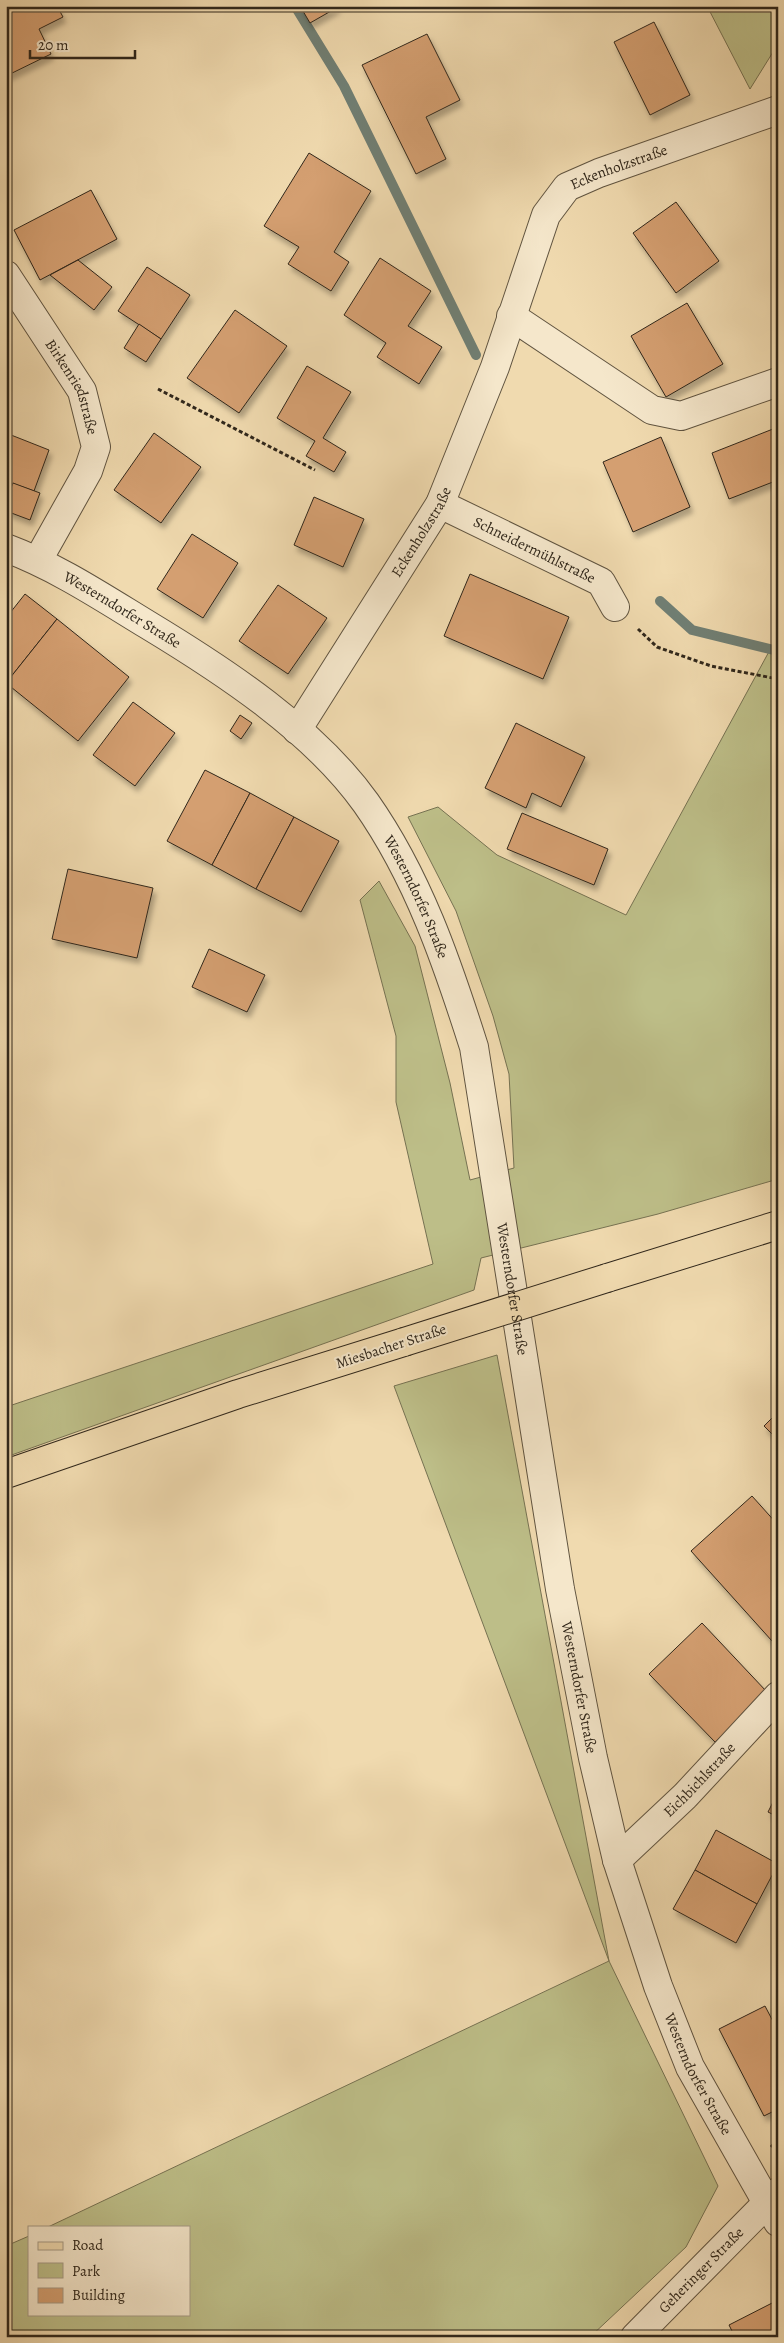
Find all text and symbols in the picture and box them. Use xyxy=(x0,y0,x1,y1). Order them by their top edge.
scale bar xyxy=(30,28,135,60)
text: 20 m xyxy=(38,35,69,55)
street label: Eckenholzstraße xyxy=(567,140,670,194)
street label: Birkenriedstraße xyxy=(41,335,103,437)
street label: Eckenholzstraße xyxy=(386,484,456,581)
street label: Schneidermühlstraße xyxy=(470,512,599,588)
street label: Westerndorfer Straße xyxy=(59,566,185,653)
street label: Westerndorfer Straße xyxy=(379,831,453,962)
street label: Westerndorfer Straße xyxy=(492,1220,533,1357)
street label: Miesbacher Straße xyxy=(333,1319,449,1373)
street label: Westerndorfer Straße xyxy=(556,1619,602,1755)
street label: Eichbichlstraße xyxy=(659,1738,740,1821)
street label: Westerndorfer Straße xyxy=(659,2009,737,2139)
street label: Geheringer Straße xyxy=(654,2222,748,2318)
legend xyxy=(28,2226,190,2316)
text: Road xyxy=(72,2235,104,2255)
text: Park xyxy=(72,2261,101,2281)
text: Building xyxy=(72,2285,125,2305)

